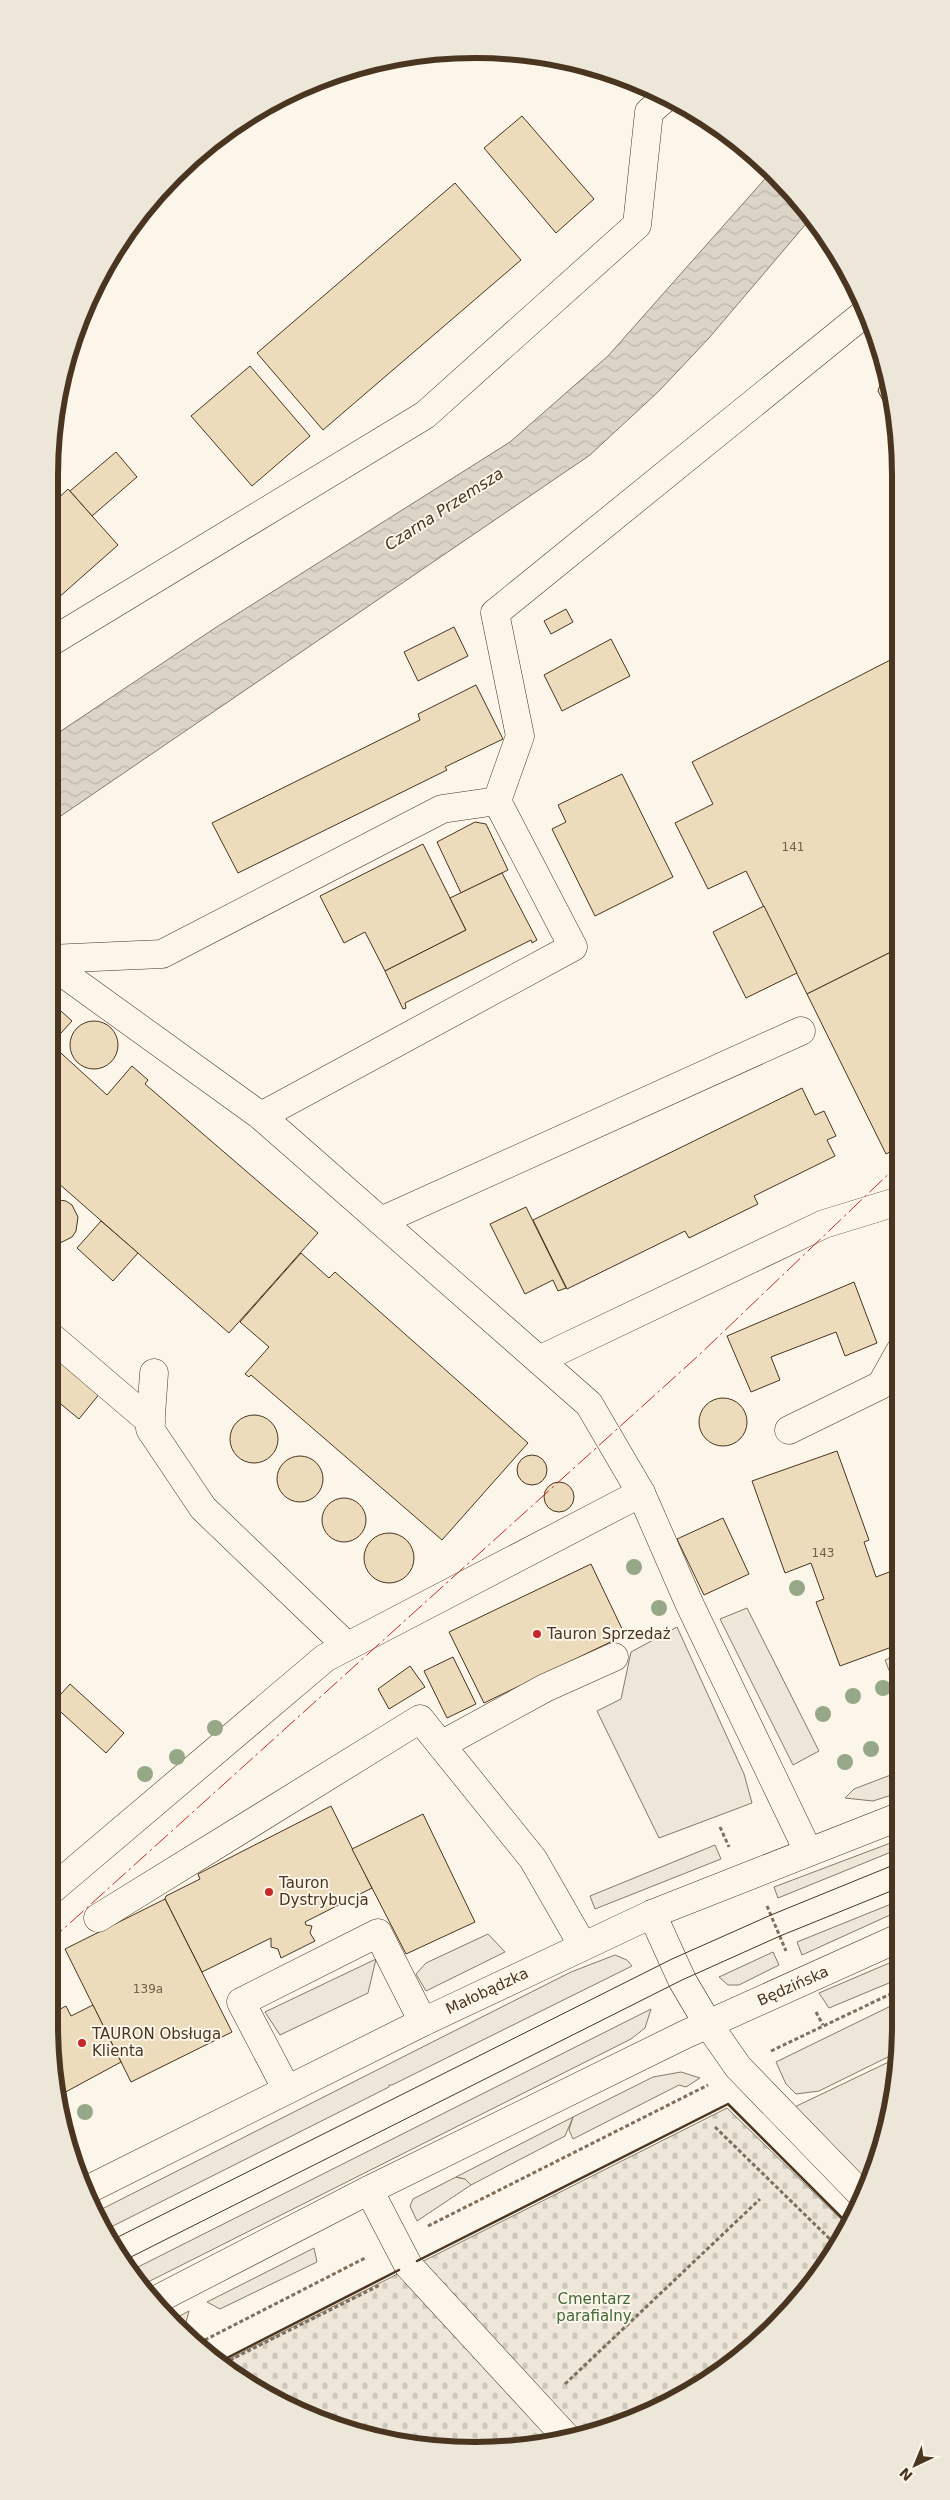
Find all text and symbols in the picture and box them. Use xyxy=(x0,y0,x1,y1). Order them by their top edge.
water label: Czarna Przemsza xyxy=(381,464,507,554)
house number: 141 xyxy=(782,840,804,854)
house number: 143 xyxy=(812,1546,834,1560)
place label: Tauron Sprzedaż xyxy=(546,1625,671,1643)
marker: Tauron Sprzedaż xyxy=(531,1628,543,1640)
place label: Tauron Dystrybucja xyxy=(278,1874,369,1909)
marker: Tauron Dystrybucja xyxy=(263,1886,275,1898)
street label: Będzińska xyxy=(755,1962,831,2010)
street label: Małobądzka xyxy=(443,1964,531,2018)
house number: 139a xyxy=(133,1982,163,1996)
place label: TAURON Obsługa Klienta xyxy=(91,2025,221,2060)
marker: TAURON Obsługa Klienta xyxy=(76,2037,88,2049)
park label: Cmentarz parafialny xyxy=(556,2290,632,2325)
north arrow xyxy=(890,2440,940,2490)
text: N xyxy=(896,2465,916,2484)

